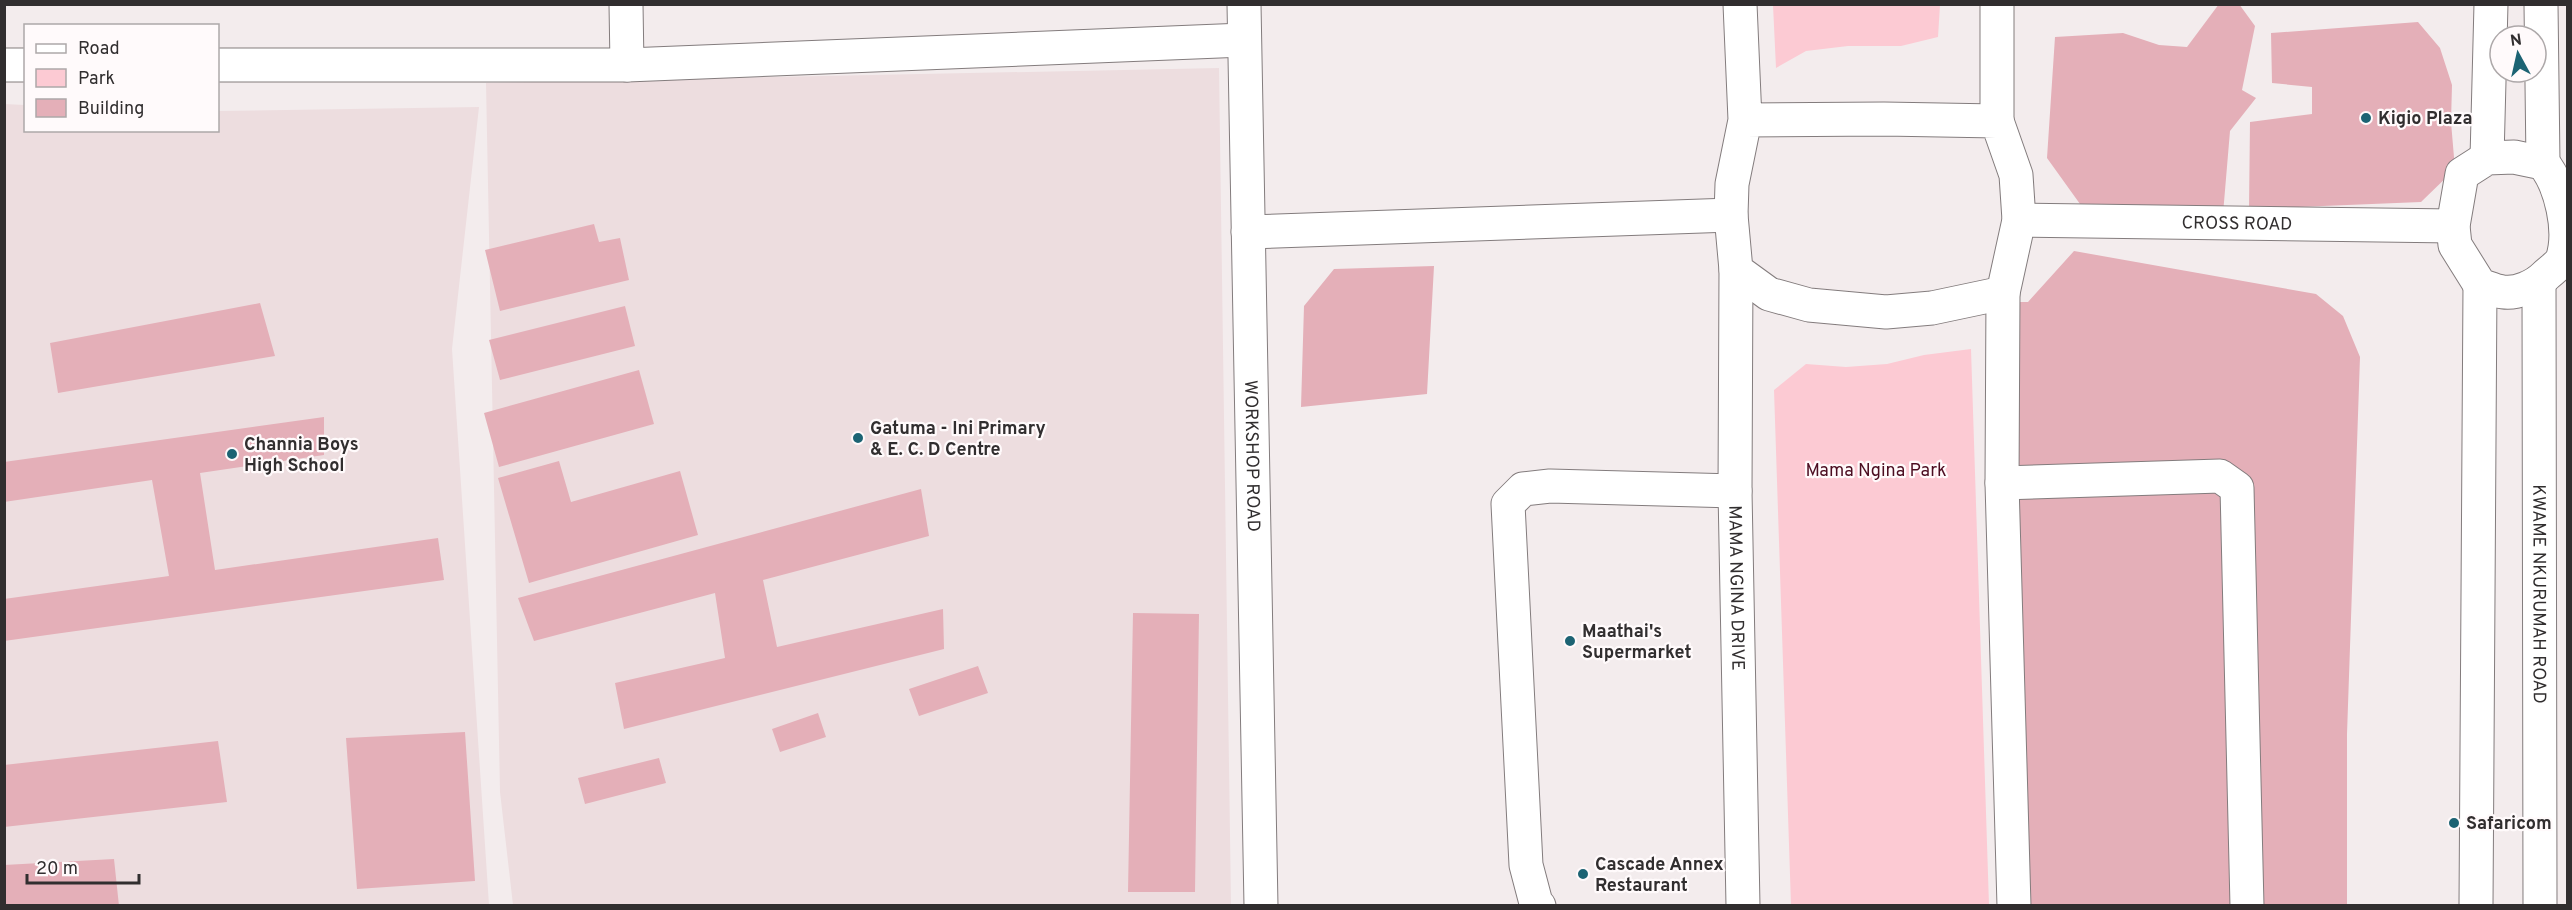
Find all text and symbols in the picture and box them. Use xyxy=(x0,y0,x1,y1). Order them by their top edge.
legend xyxy=(24,24,219,132)
north arrow xyxy=(2488,24,2548,84)
text: N xyxy=(2509,30,2523,52)
text: Road xyxy=(78,38,120,61)
text: Park xyxy=(78,68,115,91)
text: Building xyxy=(78,98,144,121)
place label: Kigio Plaza xyxy=(2378,108,2473,131)
marker: Kigio Plaza xyxy=(2359,111,2373,125)
street label: CROSS ROAD xyxy=(2181,212,2293,237)
street label: WORKSHOP ROAD xyxy=(1238,380,1264,532)
place label: Gatuma - Ini Primary & E. C. D Centre xyxy=(870,418,1046,462)
marker: Gatuma - Ini Primary & E. C. D Centre xyxy=(851,431,865,445)
place label: Channia Boys High School xyxy=(244,434,359,478)
marker: Channia Boys High School xyxy=(225,447,239,461)
park label: Mama Ngina Park xyxy=(1805,460,1947,483)
street label: KWAME NKURUMAH ROAD xyxy=(2526,484,2550,704)
street label: MAMA NGINA DRIVE xyxy=(1722,505,1748,671)
place label: Maathai's Supermarket xyxy=(1582,621,1692,665)
marker: Maathai's Supermarket xyxy=(1563,634,1577,648)
place label: Safaricom xyxy=(2466,813,2552,836)
marker: Safaricom xyxy=(2447,816,2461,830)
scale bar xyxy=(27,847,140,885)
place label: Cascade Annex Restaurant xyxy=(1595,854,1724,898)
text: 20 m xyxy=(36,858,78,881)
marker: Cascade Annex Restaurant xyxy=(1576,867,1590,881)

